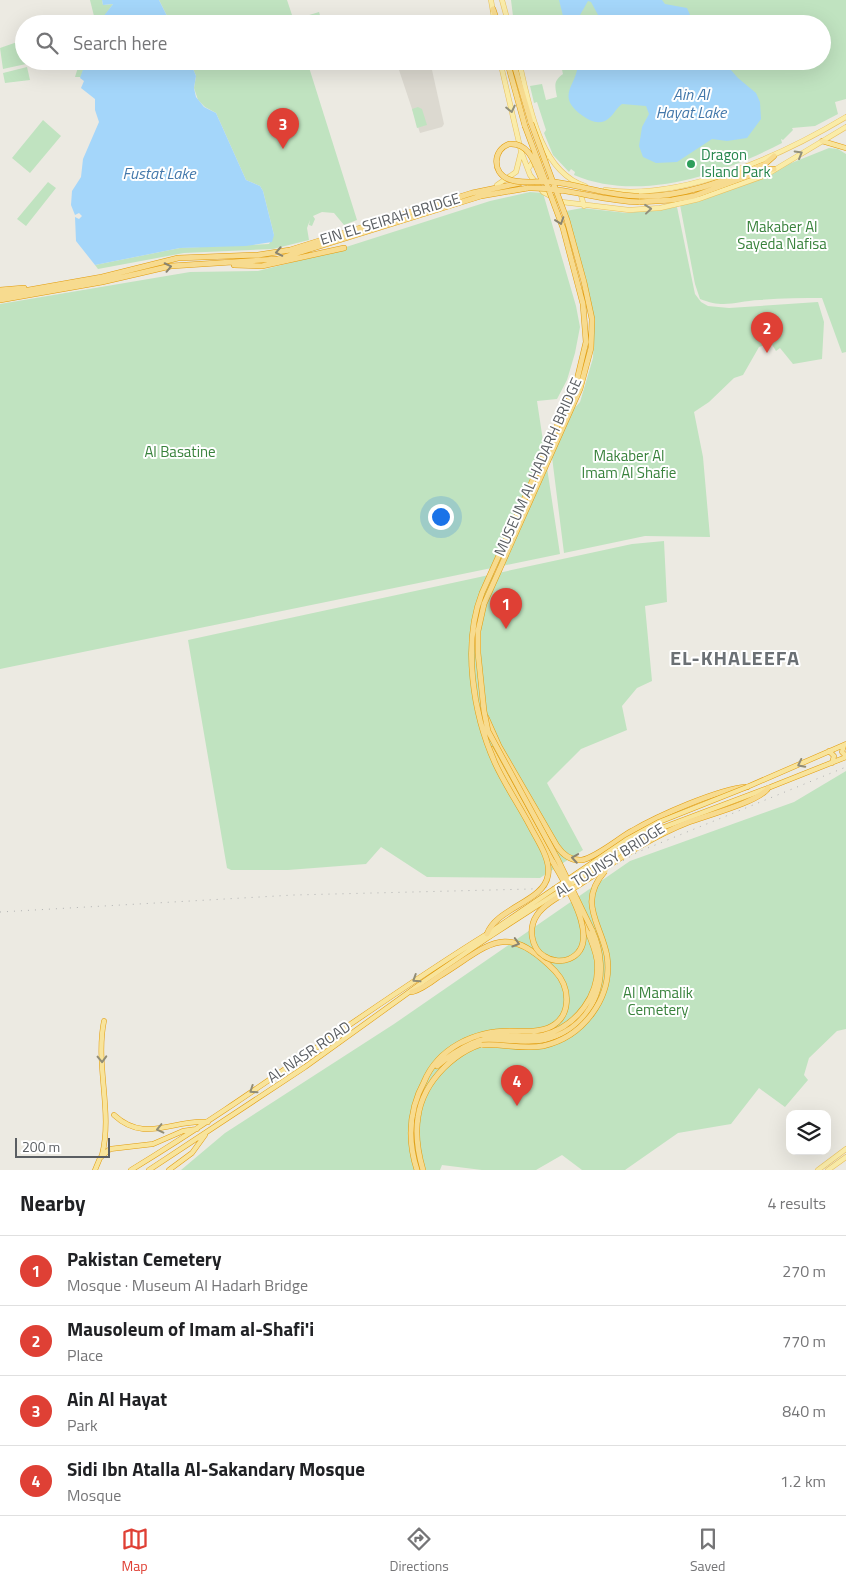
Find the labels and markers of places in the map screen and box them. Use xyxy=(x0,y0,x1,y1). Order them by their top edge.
pin: 3 xyxy=(267,108,299,149)
place label: Dragon Island Park xyxy=(701,143,771,183)
marker: Dragon Island Park xyxy=(685,158,697,170)
pin: 2 xyxy=(751,312,783,353)
pin: 1 xyxy=(490,588,522,629)
pin: 4 xyxy=(501,1065,533,1106)

